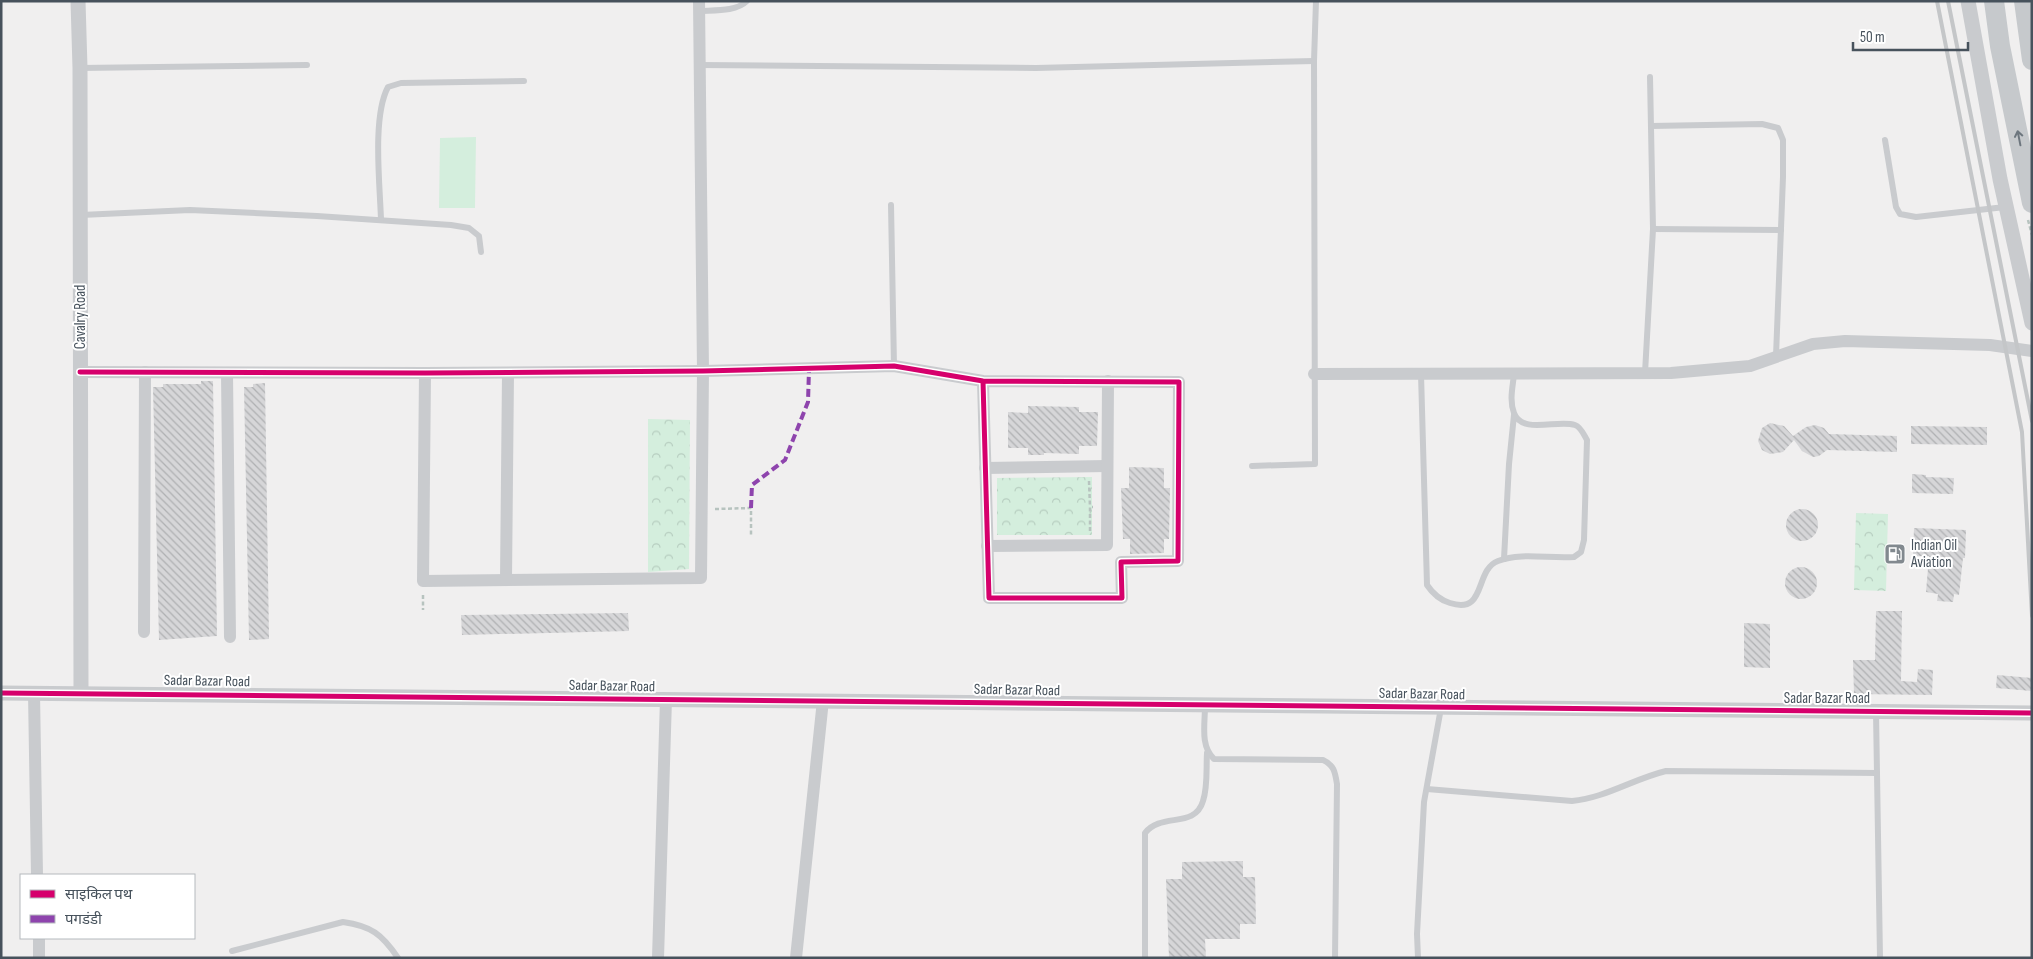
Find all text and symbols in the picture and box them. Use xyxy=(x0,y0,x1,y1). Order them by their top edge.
scale bar xyxy=(1853,20,1968,52)
text: 50 m xyxy=(1860,28,1885,47)
one-way arrow xyxy=(2013,131,2023,147)
street label: Cavalry Road xyxy=(71,285,90,349)
place label: Indian Oil Aviation xyxy=(1910,536,1957,572)
fuel station icon: Indian Oil Aviation xyxy=(1883,542,1907,566)
street label: Sadar Bazar Road xyxy=(164,671,250,691)
street label: Sadar Bazar Road xyxy=(569,676,655,696)
street label: Sadar Bazar Road xyxy=(974,680,1060,700)
street label: Sadar Bazar Road xyxy=(1379,684,1465,704)
street label: Sadar Bazar Road xyxy=(1784,689,1870,708)
legend xyxy=(20,874,195,939)
text: साइकिल पथ xyxy=(65,885,133,904)
text: पगडंडी xyxy=(65,910,103,929)

